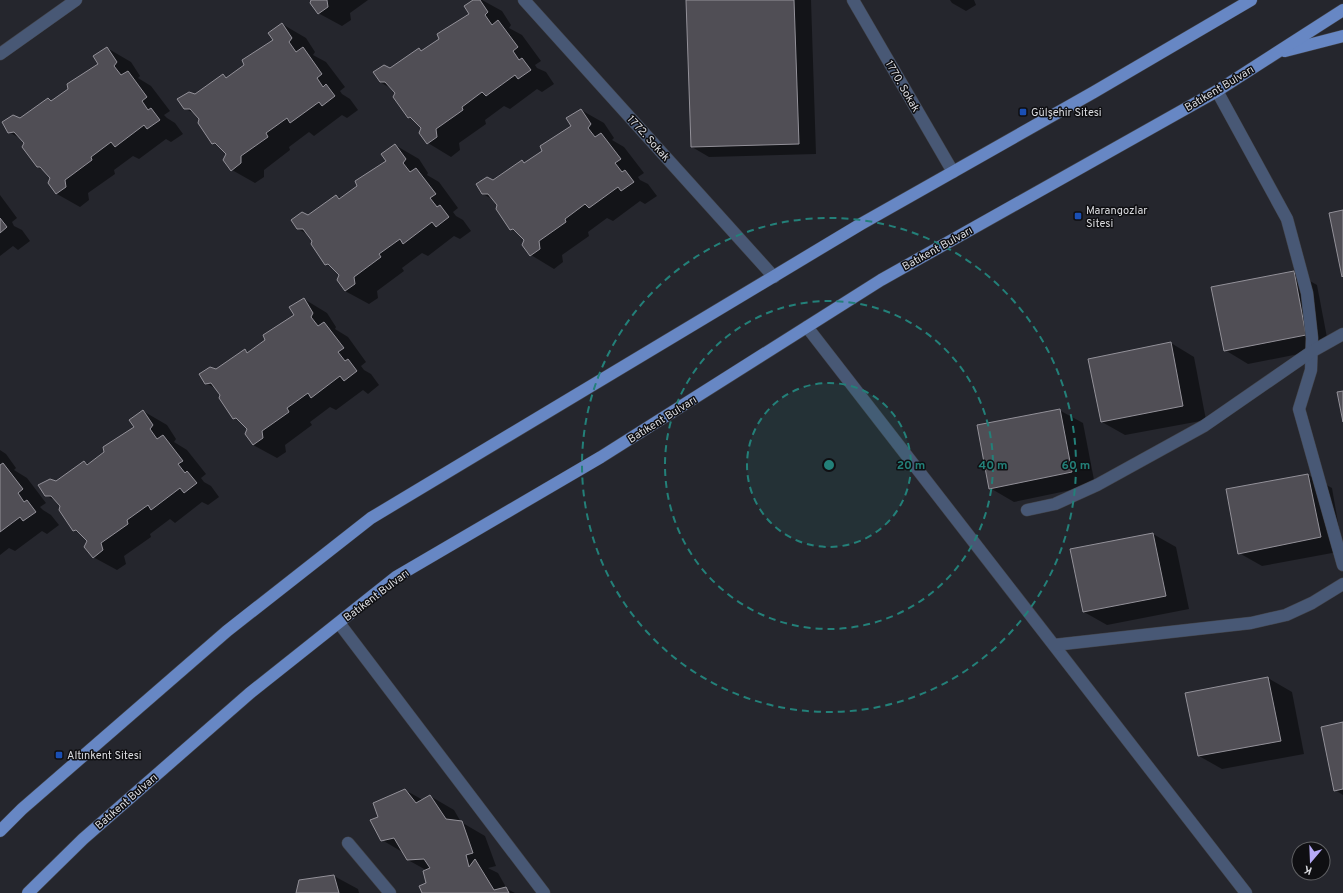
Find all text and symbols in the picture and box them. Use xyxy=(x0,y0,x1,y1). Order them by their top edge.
street label: 1770. Sokak xyxy=(882,58,923,115)
street label: Batıkent Bulvarı xyxy=(1182,63,1257,115)
place label: Gülşehir Sitesi xyxy=(1031,106,1102,120)
marker: Gülşehir Sitesi xyxy=(1018,107,1028,117)
street label: 1772. Sokak xyxy=(624,113,673,165)
place label: Marangozlar Sitesi xyxy=(1086,204,1148,231)
marker: Marangozlar Sitesi xyxy=(1073,211,1083,221)
street label: Batıkent Bulvarı xyxy=(900,224,975,274)
street label: Batıkent Bulvarı xyxy=(626,393,699,447)
centre of rings xyxy=(822,458,836,472)
text: 20 m xyxy=(897,458,925,474)
text: 40 m xyxy=(978,458,1008,474)
text: 60 m xyxy=(1062,458,1090,474)
street label: Batıkent Bulvarı xyxy=(341,567,412,625)
place label: Altınkent Sitesi xyxy=(67,749,142,763)
marker: Altınkent Sitesi xyxy=(54,750,64,760)
street label: Batıkent Bulvarı xyxy=(92,771,161,833)
north arrow xyxy=(1291,841,1331,881)
text: K xyxy=(1302,862,1314,877)

